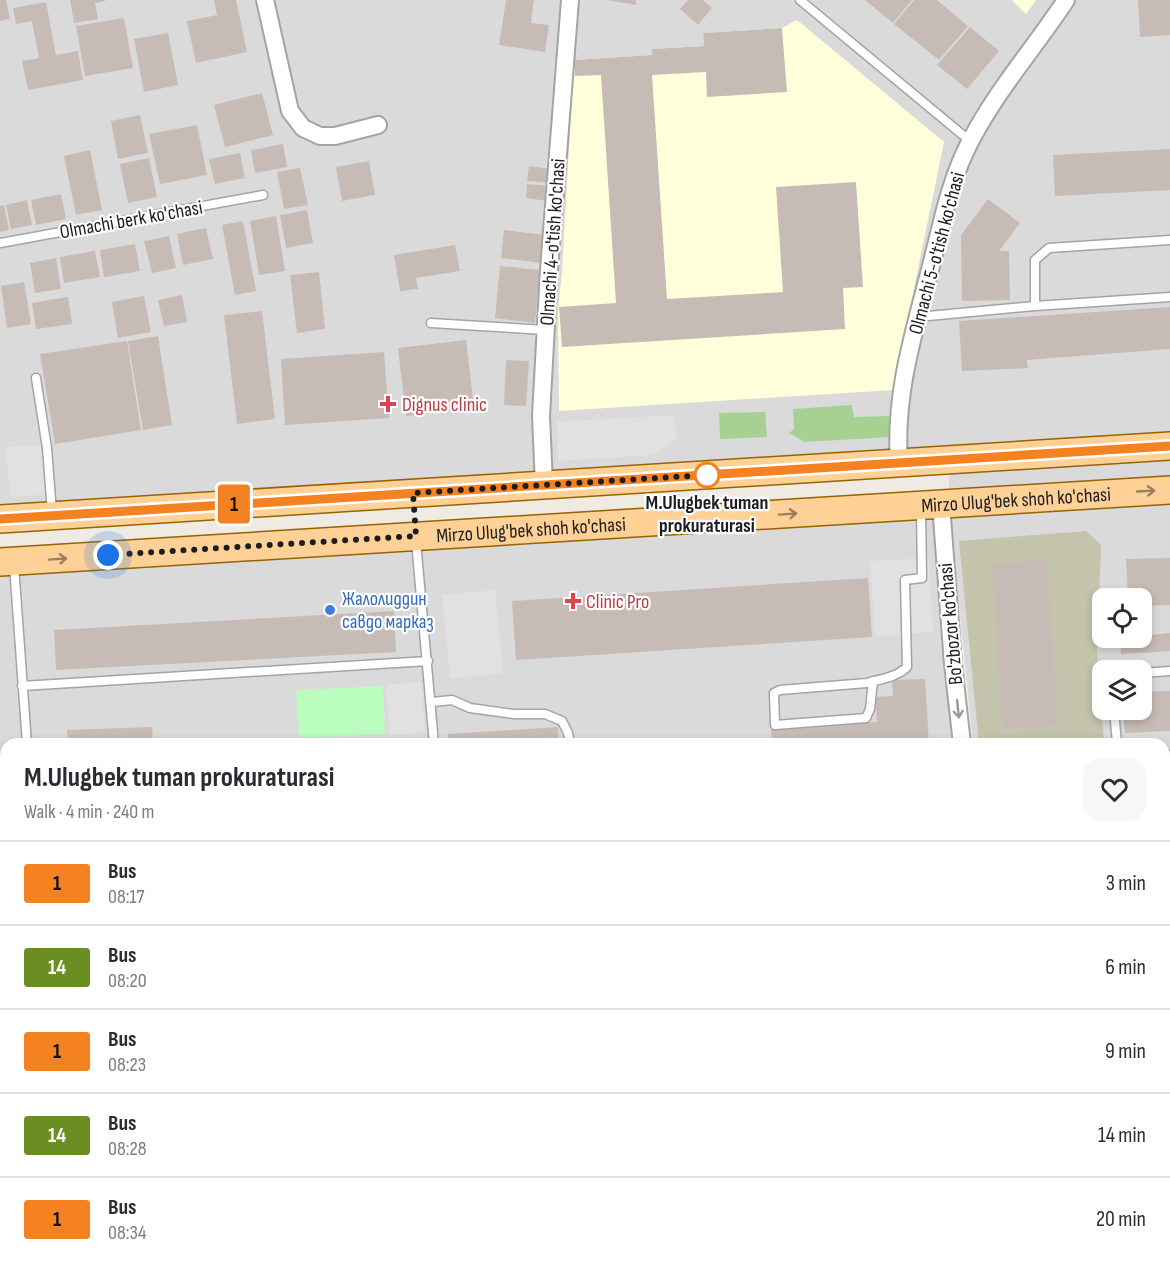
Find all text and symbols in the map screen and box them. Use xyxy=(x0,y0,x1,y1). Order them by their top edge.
street label: Olmachi 4-o'tish ko'chasi xyxy=(535,158,571,326)
street label: Olmachi 5-o'tish ko'chasi xyxy=(904,169,970,337)
street label: Olmachi berk ko'chasi xyxy=(58,196,204,244)
place label: Dignus clinic xyxy=(402,393,487,417)
marker: Dignus clinic xyxy=(379,395,397,413)
marker: M.Ulugbek tuman prokuraturasi xyxy=(694,462,720,488)
street label: Mirzo Ulug'bek shoh ko'chasi xyxy=(921,483,1112,518)
line badge: 1 xyxy=(214,484,254,524)
one-way arrow xyxy=(1136,486,1156,497)
place label: M.Ulugbek tuman prokuraturasi xyxy=(646,491,768,538)
text: 1 xyxy=(230,492,238,517)
one-way arrow xyxy=(778,508,798,519)
street label: Mirzo Ulug'bek shoh ko'chasi xyxy=(436,513,627,548)
your location xyxy=(93,540,123,570)
one-way arrow xyxy=(48,553,68,564)
street label: Bo'zbozor ko'chasi xyxy=(934,562,968,686)
place label: Жалолиддин савдо марказ xyxy=(342,587,434,634)
map controls xyxy=(1092,588,1152,720)
button: locate xyxy=(1092,588,1152,648)
place label: Clinic Pro xyxy=(586,590,649,614)
marker: Clinic Pro xyxy=(564,592,582,610)
marker: Жалолиддин савдо марказ xyxy=(323,603,337,617)
button: layers xyxy=(1092,660,1152,720)
one-way arrow xyxy=(952,698,963,718)
button: heart xyxy=(1083,758,1146,821)
text: M.Ulugbek tuman prokuraturasi xyxy=(24,761,334,794)
text: Walk · 4 min · 240 m xyxy=(24,800,154,824)
text: Bus xyxy=(108,858,137,885)
text: 3 min xyxy=(1106,870,1146,897)
text: 1 xyxy=(53,871,61,896)
text: 08:17 xyxy=(108,885,144,909)
text: Bus xyxy=(108,942,137,969)
text: 6 min xyxy=(1105,954,1146,981)
text: 14 xyxy=(48,955,66,980)
text: 08:20 xyxy=(108,969,147,993)
text: Bus xyxy=(108,1026,137,1053)
text: 9 min xyxy=(1105,1038,1146,1065)
text: 1 xyxy=(53,1039,61,1064)
text: 08:23 xyxy=(108,1053,146,1077)
text: Bus xyxy=(108,1110,137,1137)
text: 14 min xyxy=(1098,1122,1146,1149)
text: 14 xyxy=(48,1123,66,1148)
text: 08:28 xyxy=(108,1137,146,1161)
text: Bus xyxy=(108,1194,137,1221)
text: 20 min xyxy=(1096,1206,1146,1233)
text: 1 xyxy=(53,1207,61,1232)
text: 08:34 xyxy=(108,1221,146,1245)

